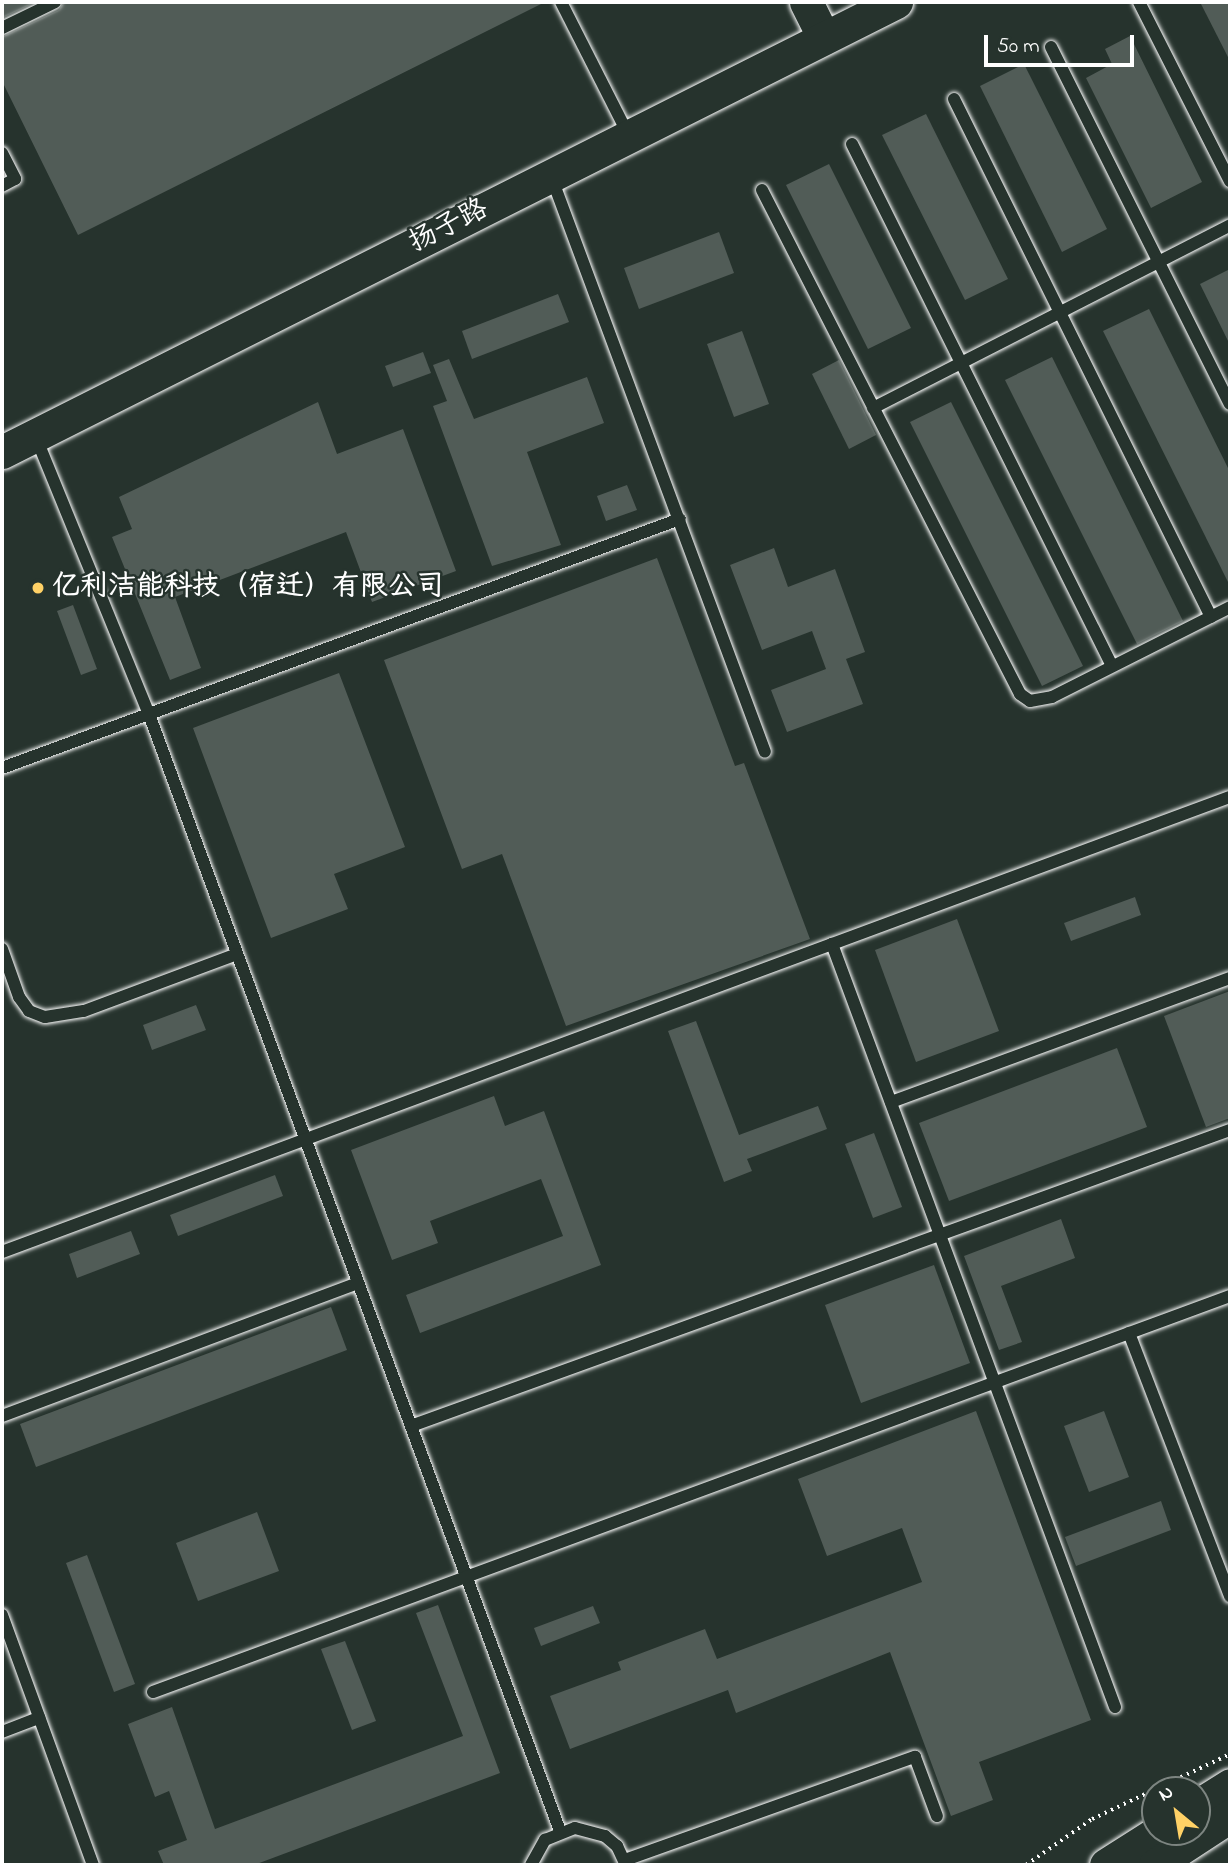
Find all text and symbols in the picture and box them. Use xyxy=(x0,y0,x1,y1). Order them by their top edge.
scale bar xyxy=(987,21,1138,65)
text: 50 m xyxy=(997,32,1040,62)
street label: 扬子路 xyxy=(404,193,494,261)
place label: 亿利洁能科技（宿迁）有限公司 xyxy=(52,571,444,605)
marker: 亿利洁能科技（宿迁）有限公司 xyxy=(30,580,46,596)
north arrow xyxy=(1141,1776,1211,1846)
text: N xyxy=(1154,1779,1179,1809)

